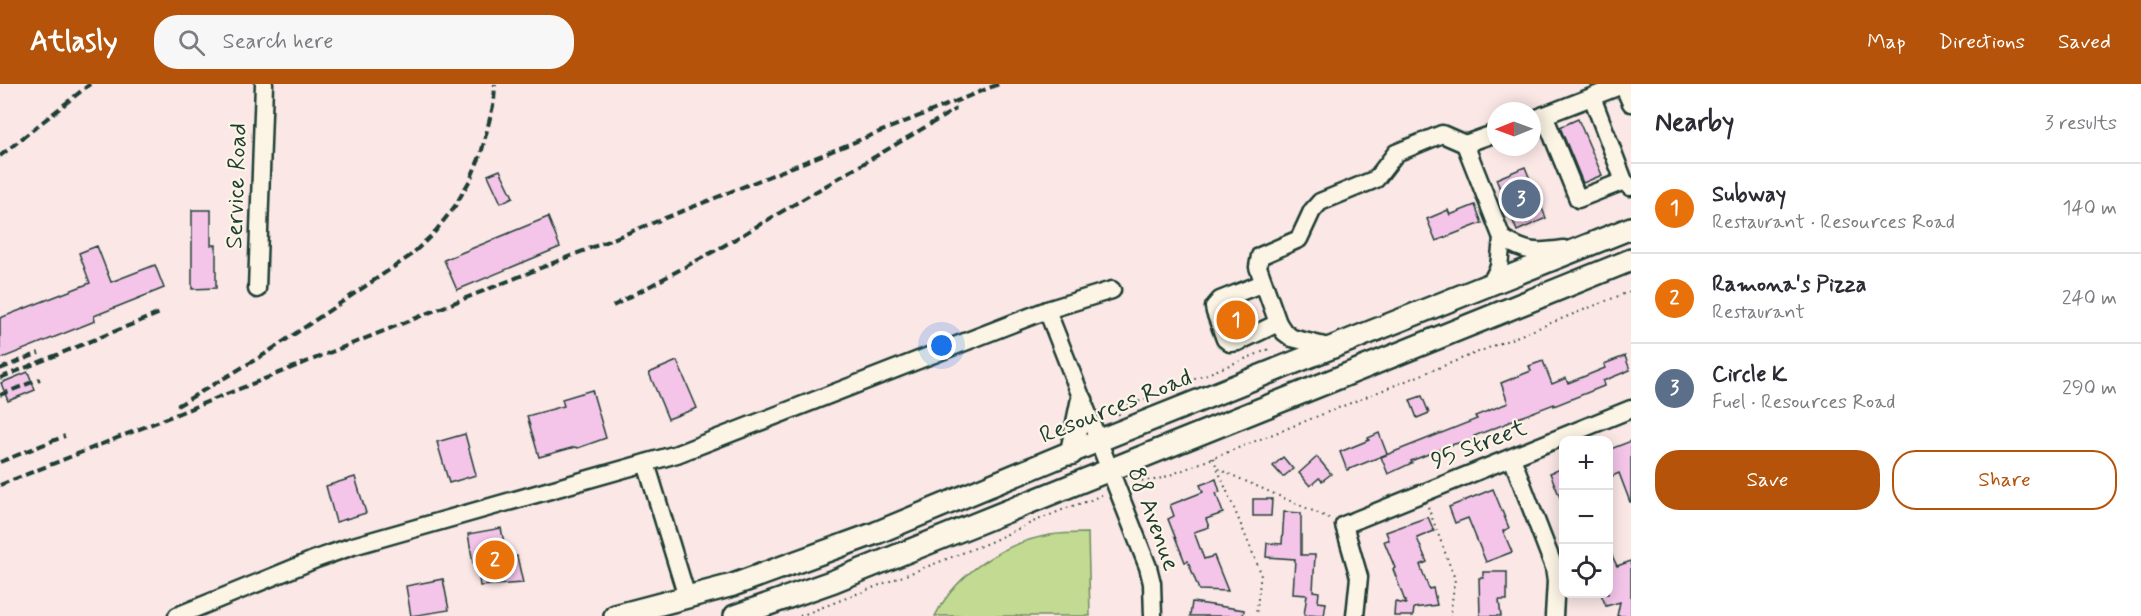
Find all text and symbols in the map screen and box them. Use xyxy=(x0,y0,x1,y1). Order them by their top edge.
search box xyxy=(154,15,574,69)
text: Atlasly xyxy=(30,24,118,61)
icon: search xyxy=(175,26,208,59)
text: Search here xyxy=(223,28,333,56)
text: Map xyxy=(1867,28,1906,56)
text: Directions xyxy=(1939,28,2025,56)
text: Saved xyxy=(2058,28,2111,56)
north arrow xyxy=(1487,102,1541,156)
text: Nearby xyxy=(1655,106,1734,140)
text: 3 results xyxy=(2045,110,2117,137)
street label: Service Road xyxy=(219,122,255,250)
pin: 3 xyxy=(1502,176,1540,222)
text: Subway xyxy=(1712,181,1786,209)
text: 1 xyxy=(1670,195,1679,222)
text: 140 m xyxy=(2063,195,2117,222)
text: Restaurant · Resources Road xyxy=(1712,209,1955,236)
text: Ramona's Pizza xyxy=(1712,271,1866,299)
text: 2 xyxy=(1670,285,1679,312)
text: 240 m xyxy=(2062,285,2117,312)
pin: 1 xyxy=(1216,298,1256,342)
text: Restaurant xyxy=(1712,299,1805,326)
your location xyxy=(927,331,956,360)
text: Circle K xyxy=(1712,361,1787,389)
street label: Resources Road xyxy=(1035,362,1197,452)
text: 3 xyxy=(1670,375,1679,402)
text: 290 m xyxy=(2062,375,2117,402)
text: Fuel · Resources Road xyxy=(1712,389,1895,416)
street label: 95 Street xyxy=(1427,413,1531,477)
map controls xyxy=(1559,436,1613,598)
button: + xyxy=(1559,436,1613,490)
button: Save xyxy=(1655,450,1880,510)
button: Share xyxy=(1892,450,2117,510)
street label: 88 Avenue xyxy=(1120,463,1186,575)
button: − xyxy=(1559,490,1613,544)
pin: 2 xyxy=(476,538,514,582)
button: locate xyxy=(1559,544,1613,598)

